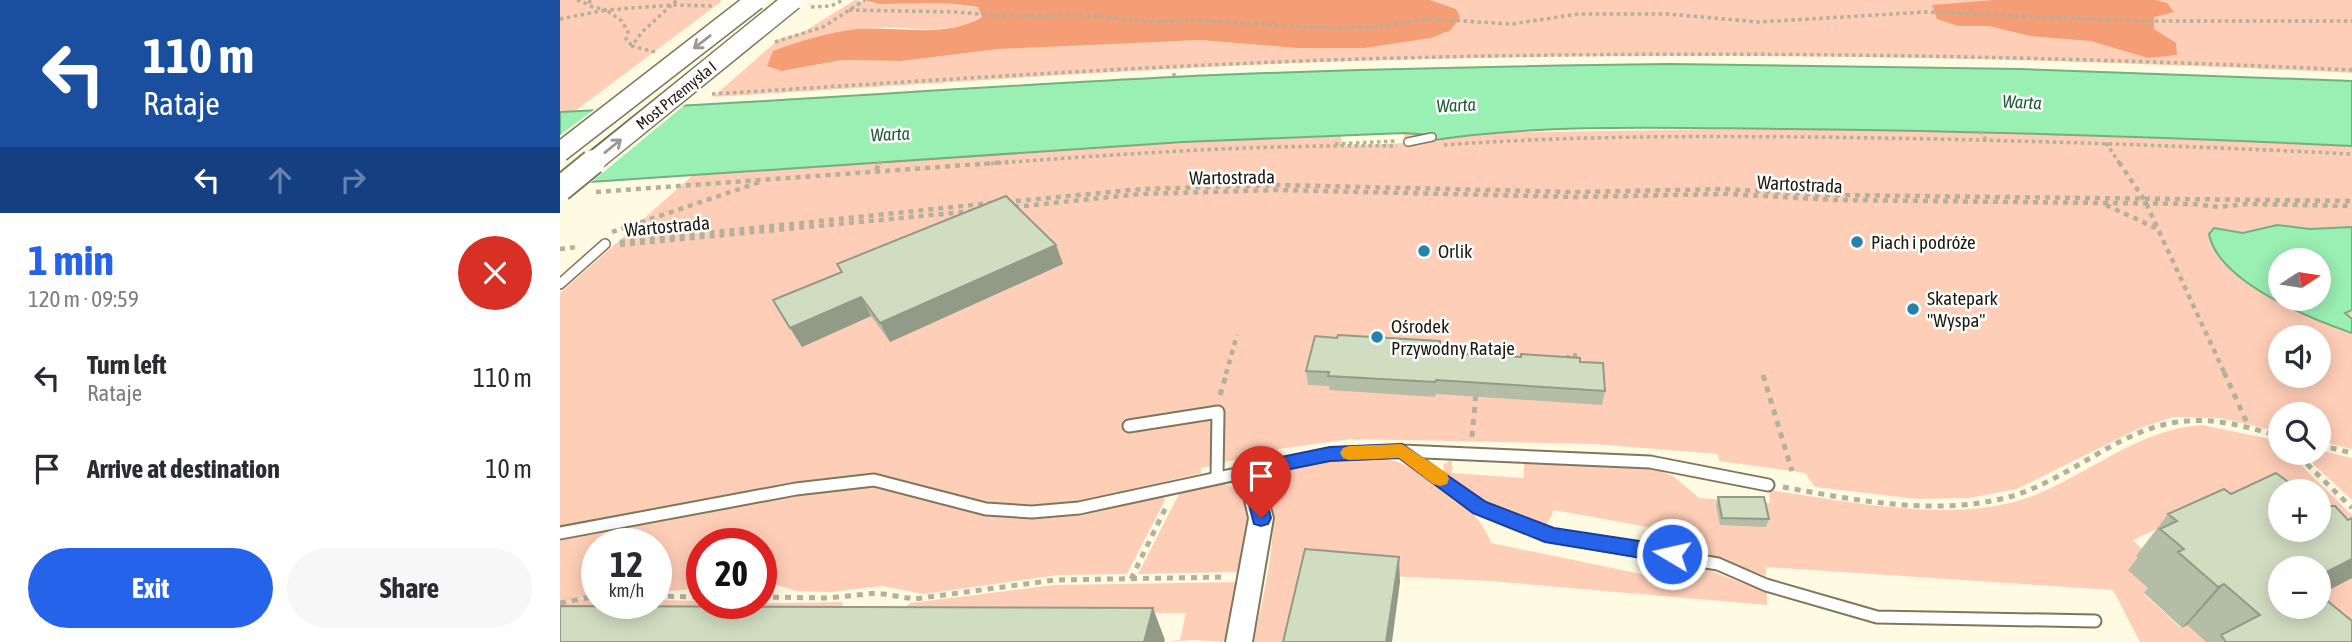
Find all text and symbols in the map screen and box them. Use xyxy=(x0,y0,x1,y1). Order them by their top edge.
text: 110 m xyxy=(143,27,254,83)
icon: left xyxy=(28,28,119,119)
one-way arrow xyxy=(693,34,712,49)
street label: Most Przemysła I xyxy=(632,57,720,134)
text: Rataje xyxy=(143,85,220,122)
water label: Warta xyxy=(2002,90,2043,114)
water label: Warta xyxy=(1436,93,1477,117)
water label: Warta xyxy=(870,122,911,146)
one-way arrow xyxy=(603,139,621,154)
icon: left xyxy=(188,161,226,199)
icon: ahead xyxy=(261,161,299,199)
icon: right xyxy=(334,161,372,199)
street label: Wartostrada xyxy=(1189,165,1275,189)
street label: Wartostrada xyxy=(1757,171,1843,197)
street label: Wartostrada xyxy=(623,211,711,241)
place label: Piach i podróże xyxy=(1871,231,1976,253)
marker: Piach i podróże xyxy=(1849,234,1865,250)
text: 1 min xyxy=(28,236,114,284)
button: close xyxy=(458,236,532,310)
place label: Orlik xyxy=(1438,240,1473,262)
marker: Orlik xyxy=(1416,243,1432,259)
north arrow xyxy=(2268,248,2331,312)
map controls xyxy=(2268,248,2331,619)
text: 120 m · 09:59 xyxy=(28,286,139,312)
place label: Skatepark "Wyspa" xyxy=(1927,287,1999,331)
marker: Skatepark "Wyspa" xyxy=(1905,301,1921,317)
place label: Ośrodek Przywodny Rataje xyxy=(1391,315,1515,359)
button: sound xyxy=(2268,325,2331,388)
marker: Ośrodek Przywodny Rataje xyxy=(1369,329,1385,345)
text: Turn left xyxy=(87,350,167,380)
icon: left xyxy=(28,359,66,397)
text: 110 m xyxy=(473,363,532,393)
text: Rataje xyxy=(87,380,142,406)
button: search xyxy=(2268,402,2331,465)
pin xyxy=(1231,446,1291,518)
icon: arrive xyxy=(28,450,66,488)
text: Arrive at destination xyxy=(87,454,280,484)
text: 10 m xyxy=(485,454,532,484)
icon: arrive xyxy=(1242,457,1280,495)
button: + xyxy=(2268,479,2331,542)
position arrow xyxy=(1635,517,1709,591)
speed limit sign: 20 xyxy=(686,528,777,619)
text: 12 xyxy=(610,544,643,584)
button: Exit xyxy=(28,548,273,628)
button: Share xyxy=(287,548,532,628)
button: − xyxy=(2268,556,2331,619)
text: km/h xyxy=(609,580,644,601)

